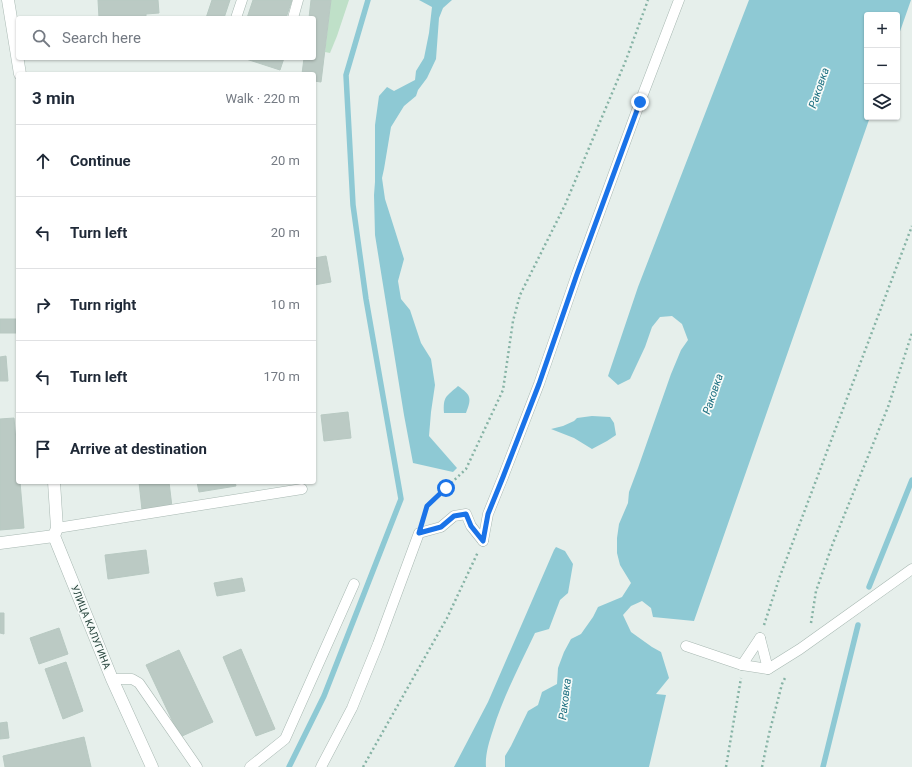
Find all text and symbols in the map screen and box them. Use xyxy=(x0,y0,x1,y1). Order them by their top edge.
map controls xyxy=(864,12,900,120)
button: + xyxy=(864,12,900,48)
search box xyxy=(16,16,316,60)
icon: search xyxy=(30,27,52,49)
text: Search here xyxy=(62,29,141,47)
button: − xyxy=(864,48,900,84)
water label: Раковка xyxy=(806,66,832,110)
button: layers xyxy=(864,84,900,120)
text: 3 min xyxy=(32,88,75,108)
text: Walk · 220 m xyxy=(225,91,300,106)
route end xyxy=(631,93,649,111)
icon: ahead xyxy=(32,150,54,172)
text: Continue xyxy=(70,152,131,170)
text: 20 m xyxy=(271,153,300,168)
icon: left xyxy=(32,222,54,244)
text: Turn left xyxy=(70,224,127,242)
text: 20 m xyxy=(271,225,300,240)
icon: right xyxy=(32,294,54,316)
text: Turn right xyxy=(70,296,136,314)
text: 10 m xyxy=(271,297,300,312)
icon: left xyxy=(32,366,54,388)
text: Turn left xyxy=(70,368,127,386)
text: 170 m xyxy=(263,369,300,384)
water label: Раковка xyxy=(700,372,726,416)
icon: arrive xyxy=(32,438,54,460)
text: Arrive at destination xyxy=(70,440,207,458)
route start xyxy=(437,479,455,497)
street label: УЛИЦА КАЛУГИНА xyxy=(69,583,113,671)
water label: Раковка xyxy=(556,677,574,721)

